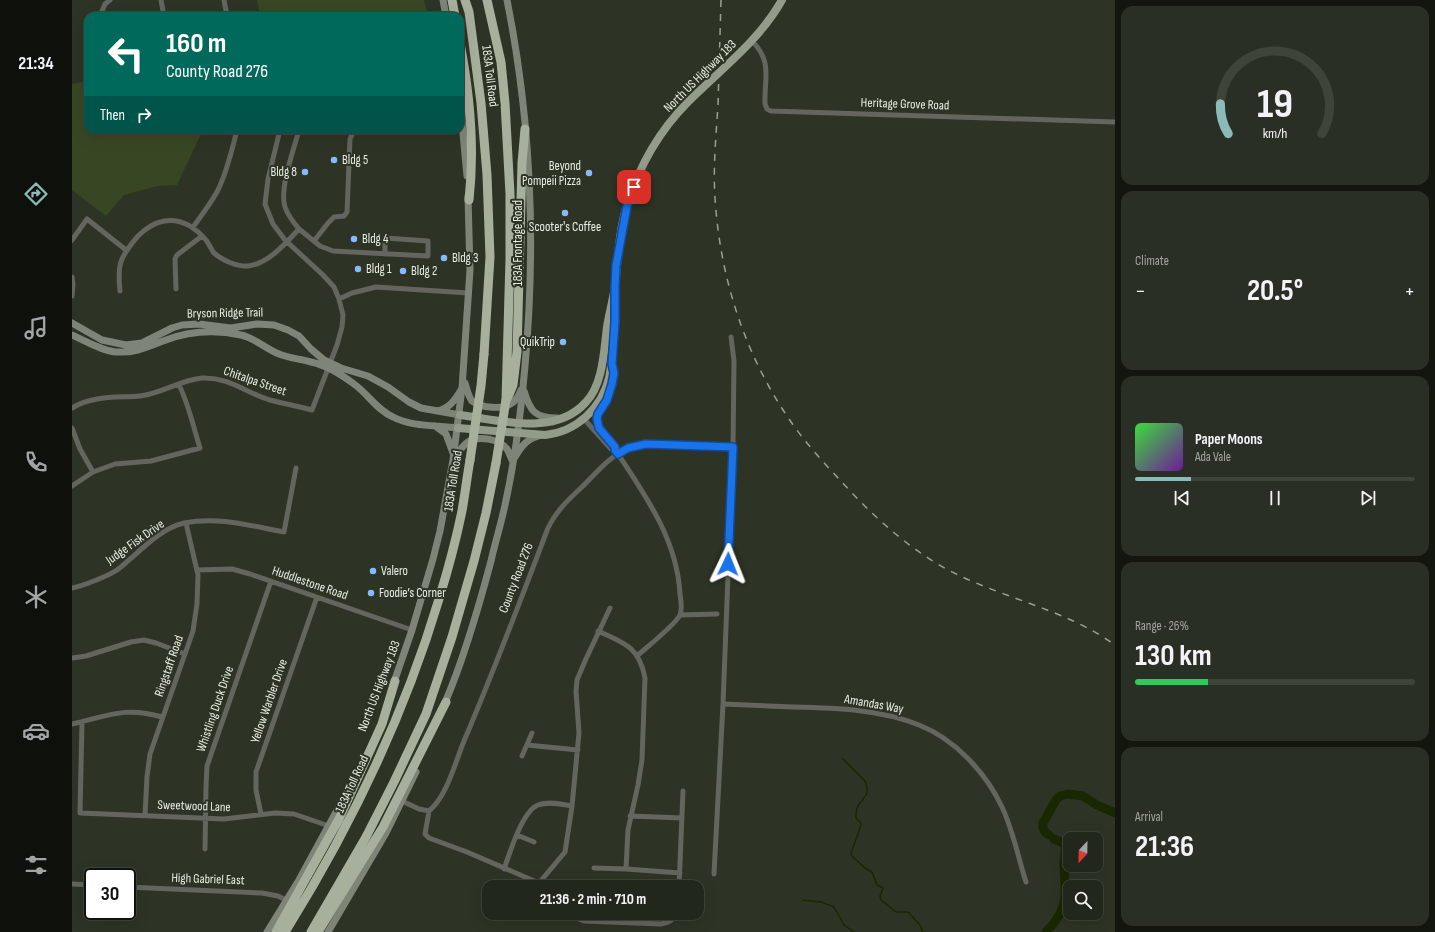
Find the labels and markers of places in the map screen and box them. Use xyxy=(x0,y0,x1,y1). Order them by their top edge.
place label: Bldg 5 xyxy=(342,152,368,168)
marker: Bldg 5 xyxy=(329,155,339,165)
place label: Beyond Pompeii Pizza xyxy=(522,158,581,189)
place label: Bldg 8 xyxy=(270,164,297,180)
marker: Bldg 8 xyxy=(300,167,310,177)
marker: Beyond Pompeii Pizza xyxy=(584,168,594,178)
pin xyxy=(617,170,651,204)
marker: Scooter's Coffee xyxy=(560,208,570,218)
place label: Scooter's Coffee xyxy=(529,219,601,235)
place label: Bldg 4 xyxy=(362,231,389,247)
marker: Bldg 4 xyxy=(349,234,359,244)
place label: Bldg 3 xyxy=(452,250,478,266)
marker: Bldg 3 xyxy=(439,253,449,263)
place label: Bldg 1 xyxy=(366,261,392,277)
place label: Bldg 2 xyxy=(411,263,437,279)
marker: Bldg 1 xyxy=(353,264,363,274)
marker: Bldg 2 xyxy=(398,266,408,276)
place label: QuikTrip xyxy=(520,334,555,350)
marker: QuikTrip xyxy=(558,337,568,347)
place label: Valero xyxy=(381,563,408,579)
marker: Valero xyxy=(368,566,378,576)
place label: Foodie’s Corner xyxy=(379,585,446,601)
marker: Foodie’s Corner xyxy=(366,588,376,598)

